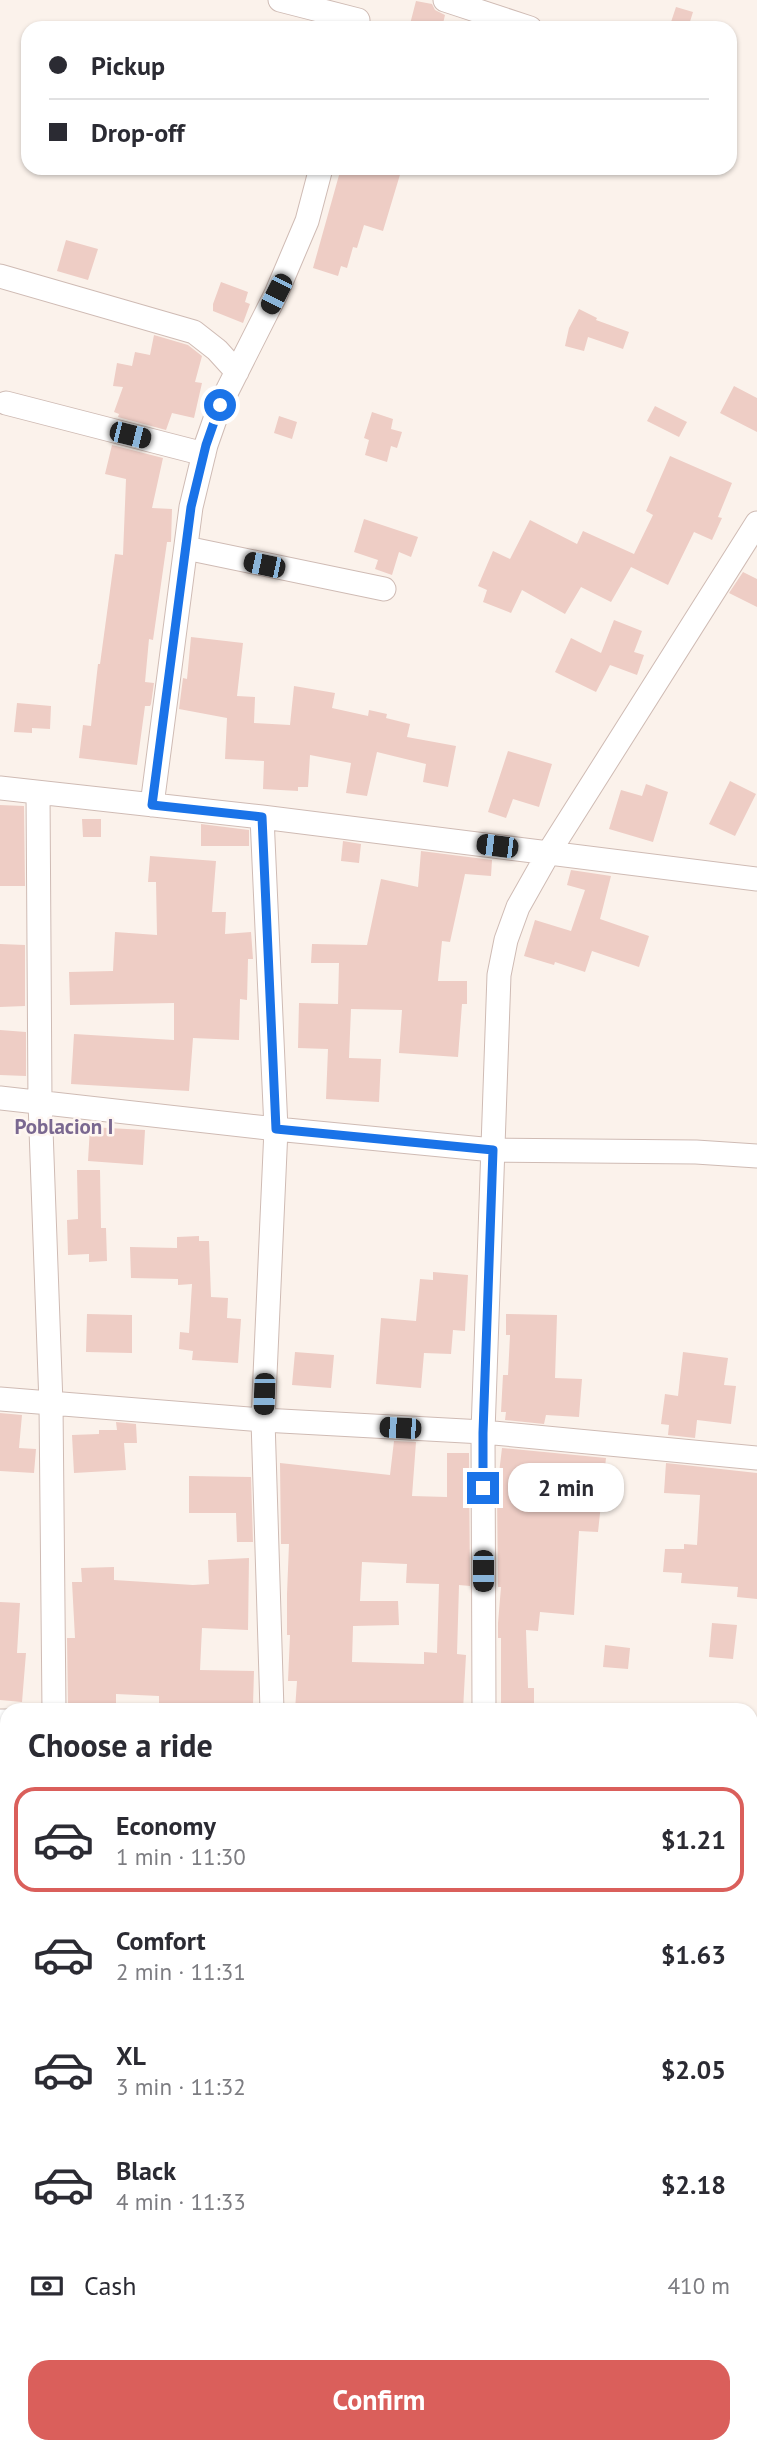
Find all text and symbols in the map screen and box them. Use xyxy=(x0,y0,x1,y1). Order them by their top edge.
text: Pickup xyxy=(91,49,165,82)
text: Drop-off xyxy=(91,116,185,149)
car xyxy=(258,271,295,317)
route start xyxy=(204,389,236,421)
car xyxy=(108,420,153,450)
car xyxy=(242,550,287,580)
car xyxy=(475,833,520,859)
district label: Poblacion I xyxy=(14,1113,114,1140)
car xyxy=(253,1373,276,1415)
car xyxy=(379,1416,422,1440)
callout: 2 min xyxy=(508,1464,623,1512)
route end xyxy=(467,1472,499,1504)
text: 2 min xyxy=(538,1473,594,1502)
car xyxy=(473,1550,494,1592)
text: Choose a ride xyxy=(28,1724,213,1766)
icon: car xyxy=(32,1808,95,1871)
text: Economy xyxy=(116,1809,216,1842)
text: $1.21 xyxy=(661,1823,726,1856)
text: 1 min · 11:30 xyxy=(116,1842,246,1871)
icon: car xyxy=(32,1923,95,1986)
text: Comfort xyxy=(116,1924,206,1957)
text: $1.63 xyxy=(661,1938,726,1971)
text: 2 min · 11:31 xyxy=(116,1957,246,1986)
icon: car xyxy=(32,2038,95,2101)
text: XL xyxy=(116,2039,146,2072)
text: $2.05 xyxy=(661,2053,726,2086)
text: 3 min · 11:32 xyxy=(116,2072,246,2101)
icon: car xyxy=(32,2153,95,2216)
text: Black xyxy=(116,2154,176,2187)
text: $2.18 xyxy=(661,2168,726,2201)
text: 4 min · 11:33 xyxy=(116,2187,246,2216)
icon: cash xyxy=(28,2267,66,2305)
text: Cash xyxy=(84,2269,136,2302)
text: 410 m xyxy=(668,2271,730,2300)
button: Confirm xyxy=(28,2360,730,2440)

